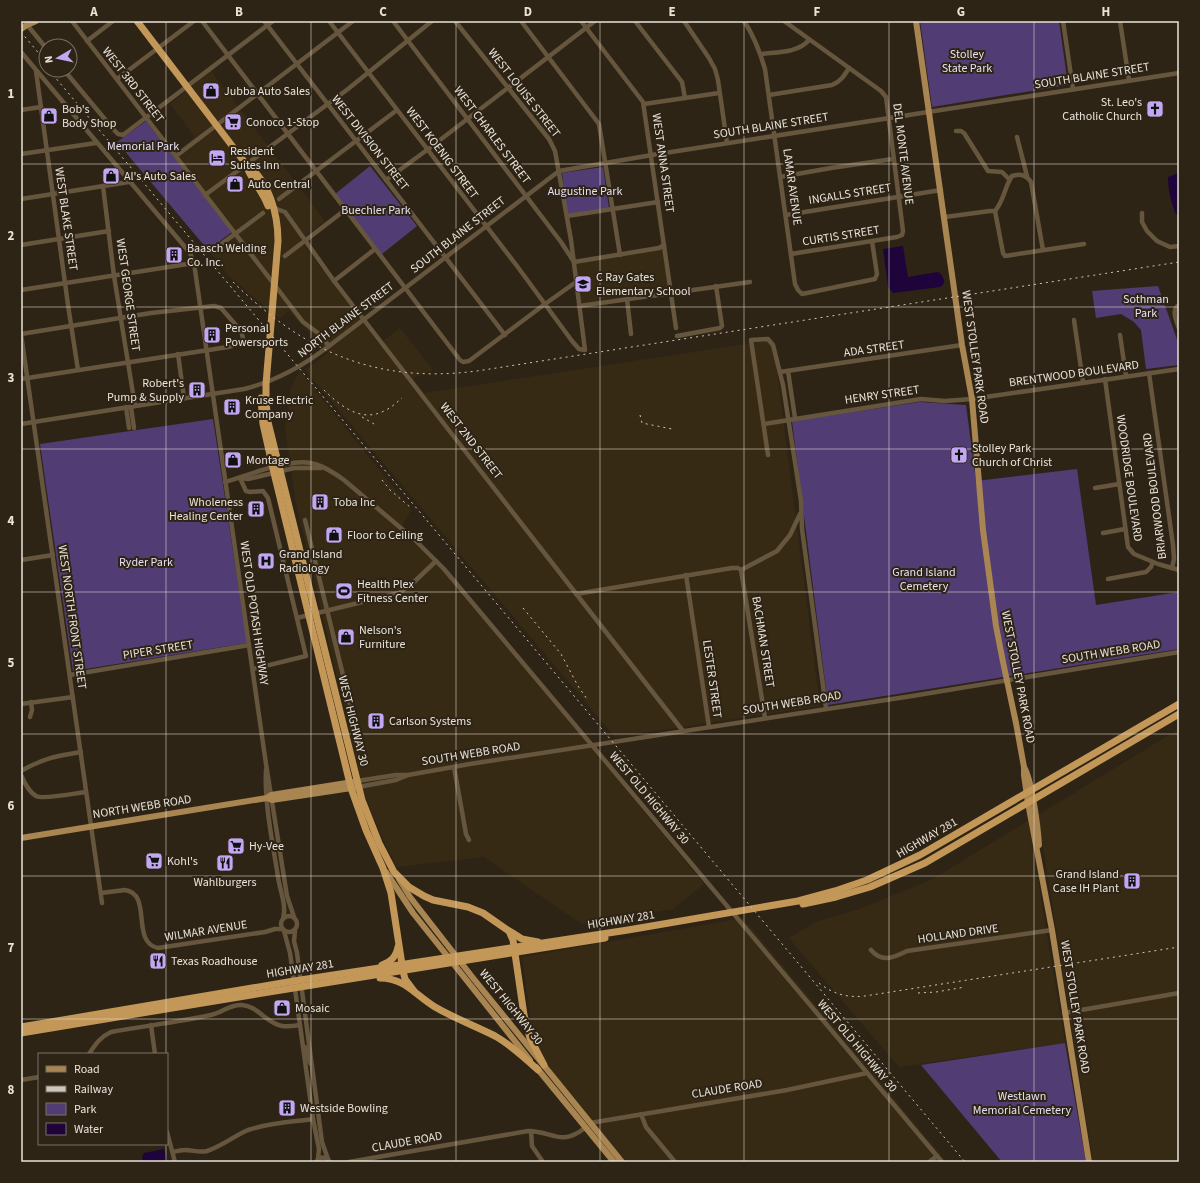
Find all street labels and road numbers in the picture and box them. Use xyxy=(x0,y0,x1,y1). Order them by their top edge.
street label: WEST 3RD STREET xyxy=(98,44,168,127)
street label: WEST LOUISE STREET xyxy=(484,45,565,142)
street label: SOUTH BLAINE STREET xyxy=(1033,58,1151,93)
street label: WEST CHARLES STREET xyxy=(450,83,535,188)
street label: WEST DIVISION STREET xyxy=(327,92,413,195)
street label: DEL MONTE AVENUE xyxy=(888,102,918,206)
street label: WEST KOENIG STREET xyxy=(402,104,483,203)
street label: SOUTH BLAINE STREET xyxy=(712,108,830,143)
street label: WEST ANNA STREET xyxy=(648,112,678,214)
street label: LAMAR AVENUE xyxy=(778,147,806,227)
street label: WEST BLAKE STREET xyxy=(50,166,82,272)
street label: INGALLS STREET xyxy=(807,179,893,209)
street label: SOUTH BLAINE STREET xyxy=(407,192,510,278)
street label: CURTIS STREET xyxy=(801,221,881,250)
street label: WEST GEORGE STREET xyxy=(112,237,144,353)
street label: NORTH BLAINE STREET xyxy=(294,278,398,362)
street label: WEST STOLLEY PARK ROAD xyxy=(957,289,993,425)
street label: ADA STREET xyxy=(843,336,906,362)
street label: BRENTWOOD BOULEVARD xyxy=(1008,356,1140,392)
street label: HENRY STREET xyxy=(844,381,921,409)
street label: WEST 2ND STREET xyxy=(436,399,507,483)
street label: WOODRIDGE BOULEVARD xyxy=(1112,414,1146,542)
street label: BRIARWOOD BOULEVARD xyxy=(1139,432,1171,560)
street label: WEST OLD POTASH HIGHWAY xyxy=(235,540,273,687)
street label: WEST NORTH FRONT STREET xyxy=(53,544,91,691)
street label: BACHMAN STREET xyxy=(747,595,779,689)
street label: WEST STOLLEY PARK ROAD xyxy=(997,609,1039,745)
street label: PIPER STREET xyxy=(122,636,195,664)
street label: SOUTH WEBB ROAD xyxy=(1060,636,1162,668)
street label: LESTER STREET xyxy=(698,639,726,720)
street label: WEST HIGHWAY 30 xyxy=(334,674,372,768)
street label: SOUTH WEBB ROAD xyxy=(741,687,843,719)
street label: SOUTH WEBB ROAD xyxy=(420,738,522,770)
street label: WEST OLD HIGHWAY 30 xyxy=(605,748,693,848)
street label: NORTH WEBB ROAD xyxy=(91,791,193,823)
street label: HIGHWAY 281 xyxy=(893,814,961,862)
street label: HIGHWAY 281 xyxy=(586,906,656,934)
street label: WILMAR AVENUE xyxy=(163,916,249,946)
street label: HOLLAND DRIVE xyxy=(917,920,999,948)
street label: WEST STOLLEY PARK ROAD xyxy=(1056,939,1094,1075)
street label: HIGHWAY 281 xyxy=(265,955,335,983)
street label: WEST HIGHWAY 30 xyxy=(475,966,547,1048)
street label: WEST OLD HIGHWAY 30 xyxy=(813,996,901,1096)
street label: CLAUDE ROAD xyxy=(690,1075,764,1103)
street label: CLAUDE ROAD xyxy=(370,1127,444,1157)

